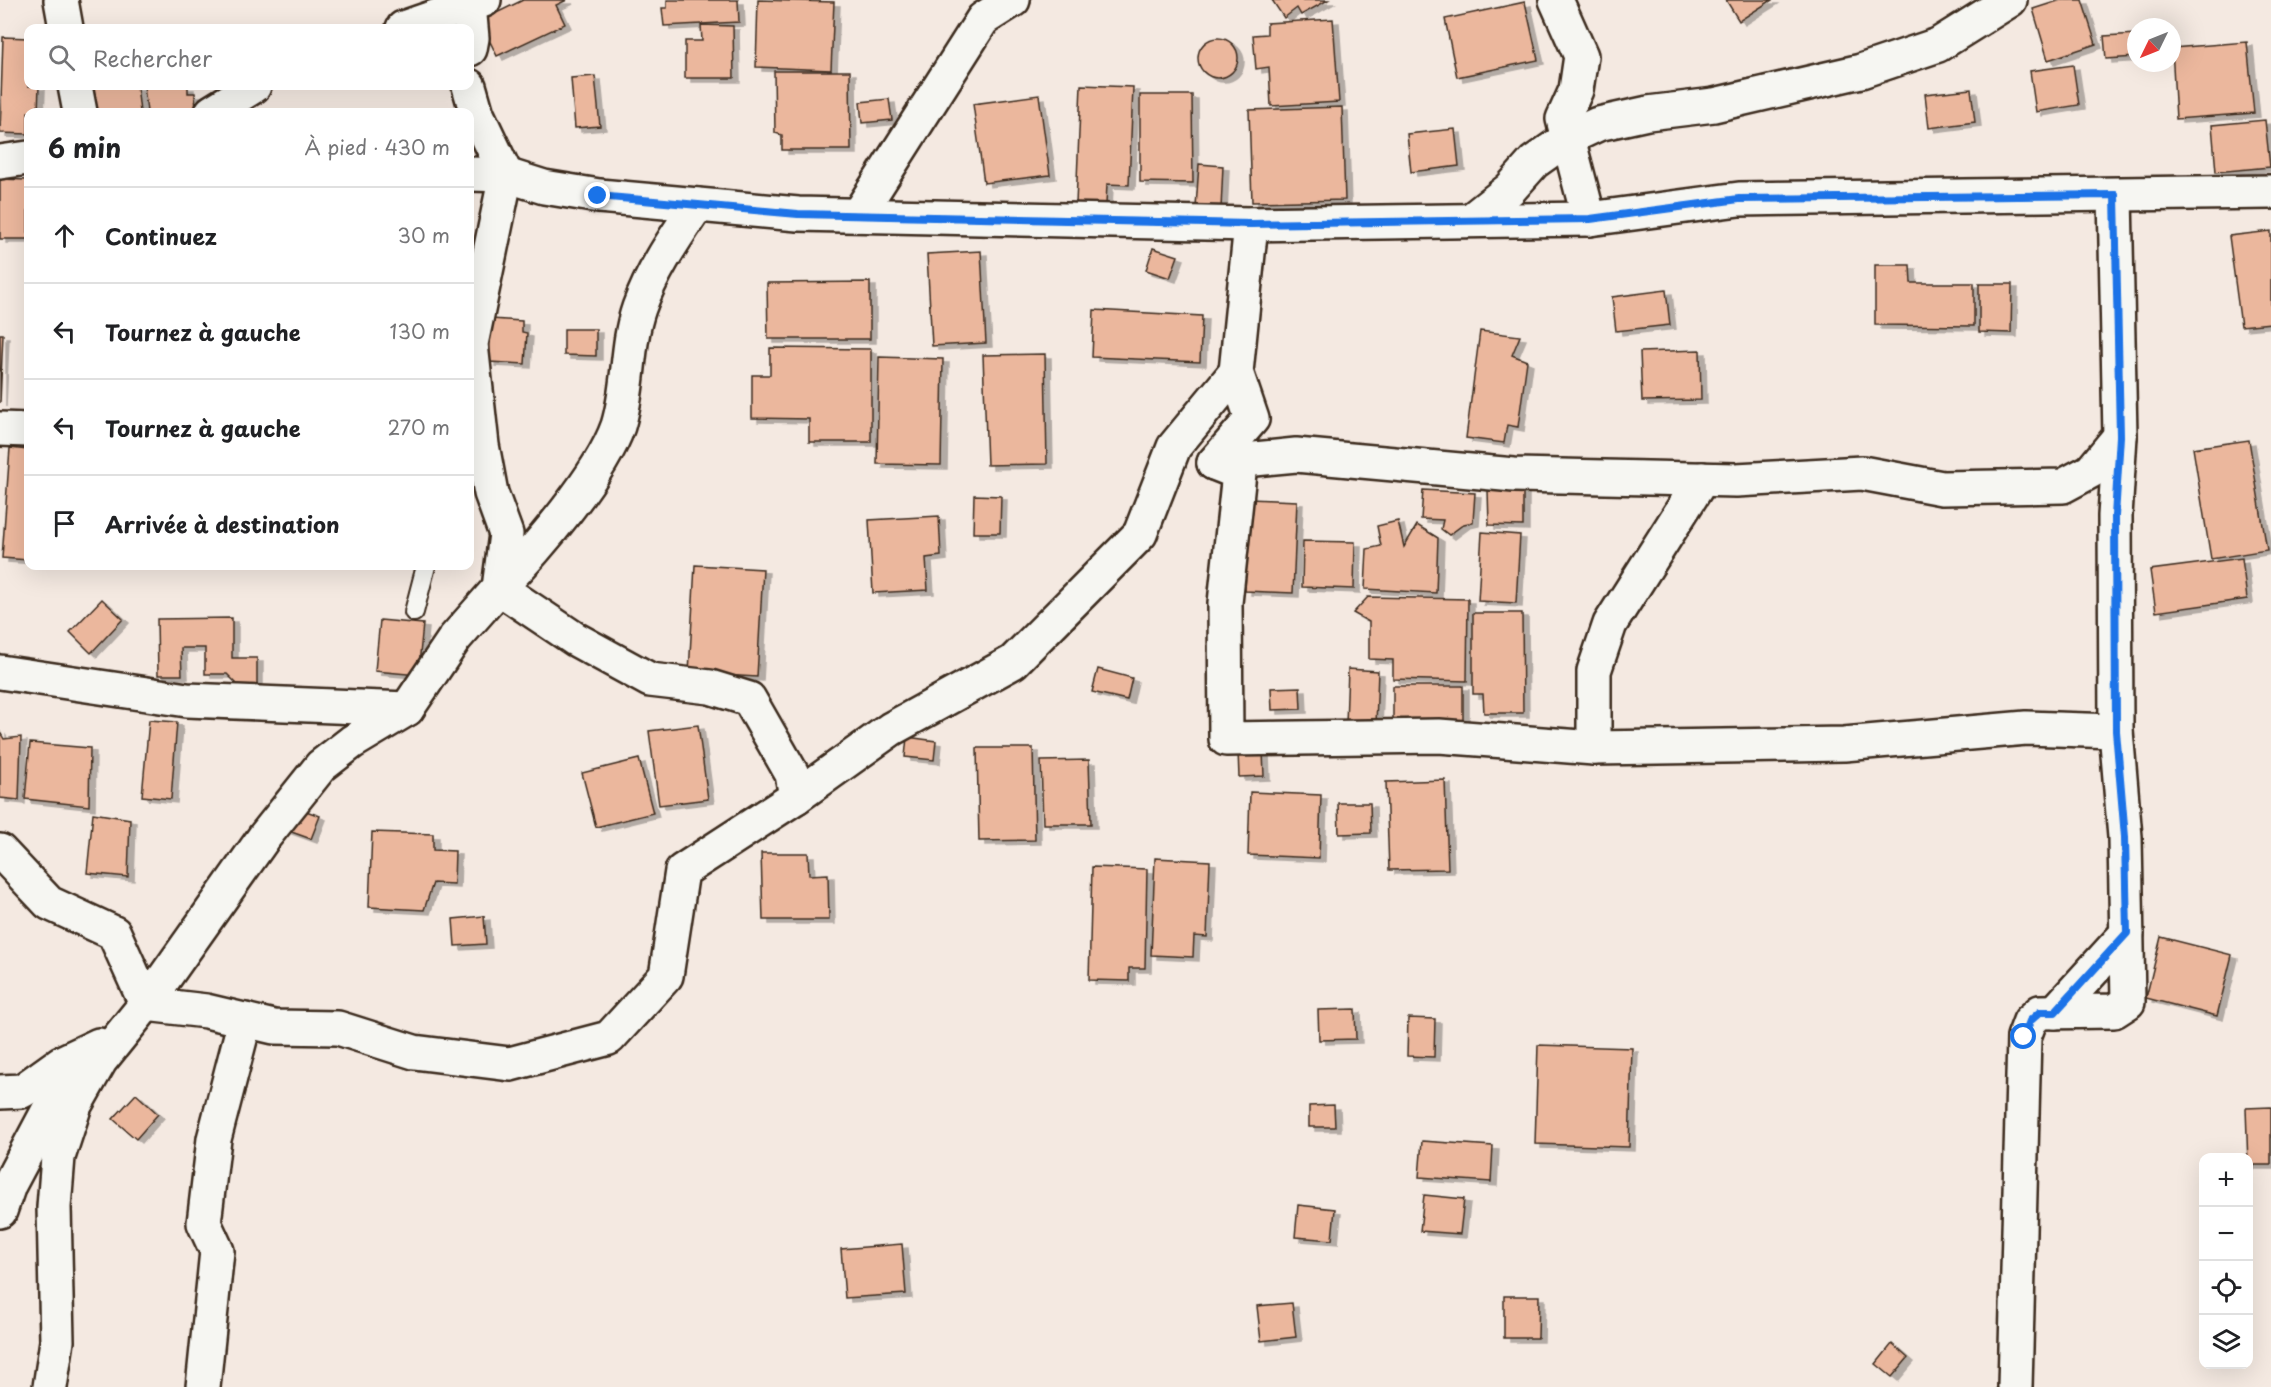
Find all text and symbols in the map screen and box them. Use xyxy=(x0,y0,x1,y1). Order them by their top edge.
north arrow xyxy=(2127,18,2181,72)
search box xyxy=(24,24,474,90)
icon: search xyxy=(45,41,78,74)
text: Rechercher xyxy=(93,41,212,74)
text: 6 min xyxy=(48,128,121,167)
text: À pied · 430 m xyxy=(305,132,450,162)
route end xyxy=(584,182,610,208)
icon: ahead xyxy=(48,219,81,252)
text: Continuez xyxy=(105,219,217,252)
text: 30 m xyxy=(397,220,450,250)
icon: left xyxy=(48,315,81,348)
text: Tournez à gauche xyxy=(105,315,301,348)
text: 130 m xyxy=(390,316,450,346)
icon: left xyxy=(48,411,81,444)
text: Tournez à gauche xyxy=(105,411,301,444)
text: 270 m xyxy=(387,412,450,442)
icon: arrive xyxy=(48,507,81,540)
text: Arrivée à destination xyxy=(105,507,339,540)
route start xyxy=(2010,1023,2036,1049)
map controls xyxy=(2199,1153,2253,1369)
button: + xyxy=(2199,1153,2253,1207)
button: − xyxy=(2199,1207,2253,1261)
button: locate xyxy=(2199,1261,2253,1315)
button: layers xyxy=(2199,1315,2253,1369)

